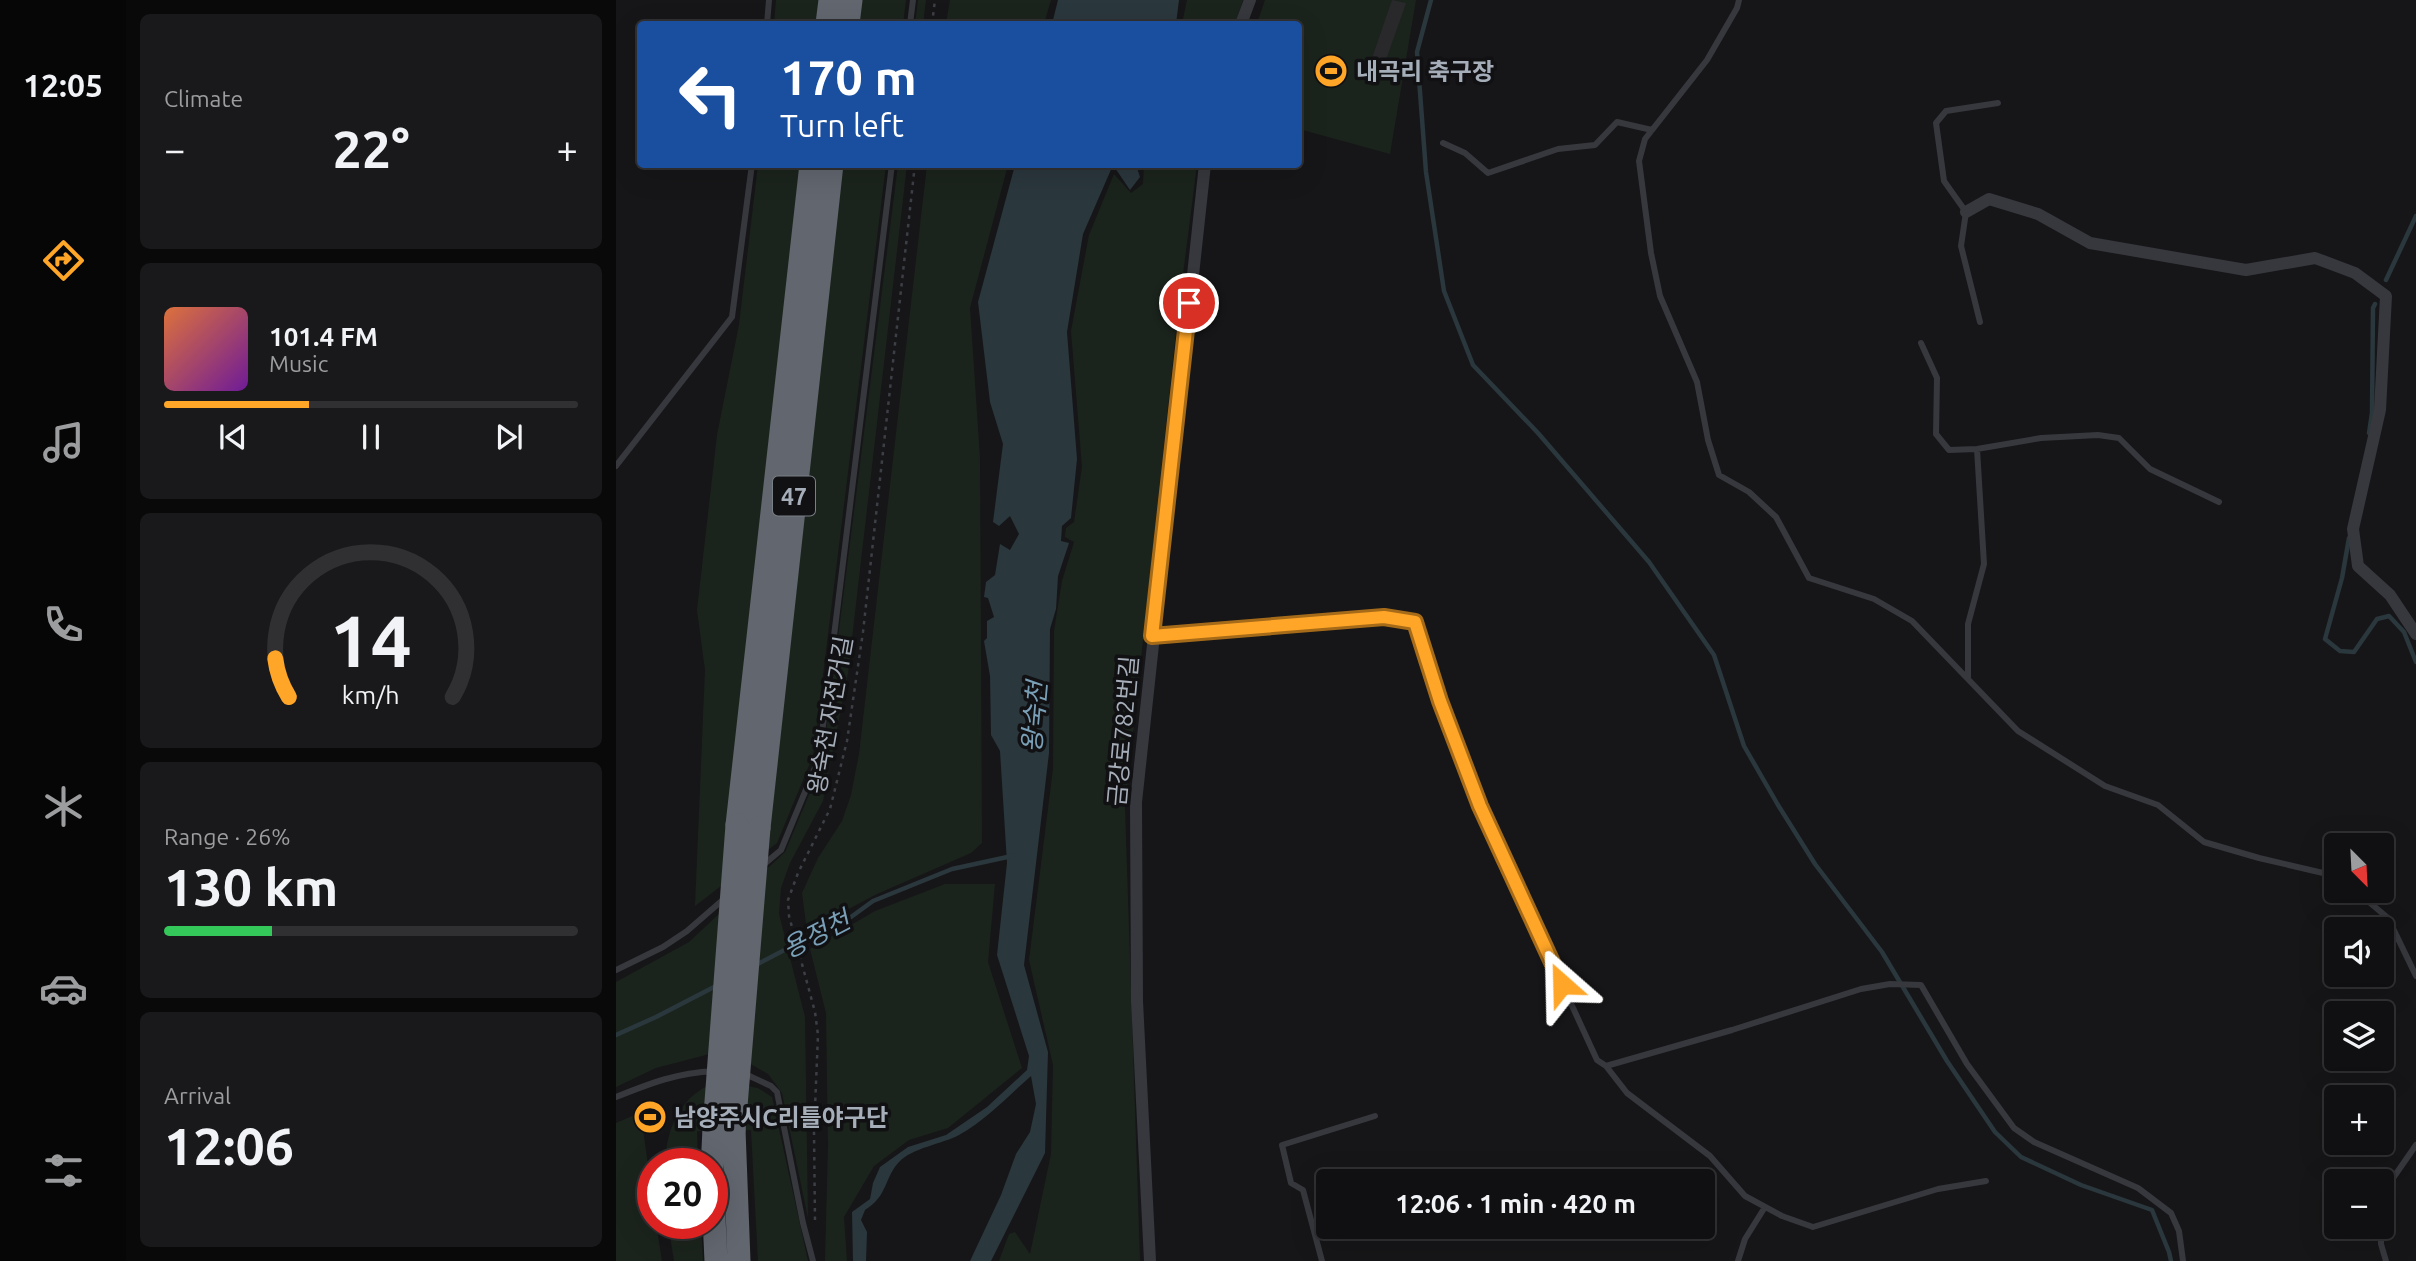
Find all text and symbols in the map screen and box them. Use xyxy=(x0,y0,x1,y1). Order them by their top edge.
icon: left xyxy=(665,49,756,140)
text: 170 m xyxy=(780,49,917,104)
sports icon: 내곡리 축구장 xyxy=(1312,52,1350,90)
place label: 내곡리 축구장 xyxy=(1356,58,1494,85)
text: 12:05 xyxy=(23,67,103,103)
text: Climate xyxy=(164,86,243,111)
text: Turn left xyxy=(780,107,904,143)
text: 22° xyxy=(332,120,410,178)
text: − xyxy=(164,128,185,170)
text: + xyxy=(557,128,578,170)
icon: directions xyxy=(39,236,88,285)
pin xyxy=(1159,273,1219,333)
icon: arrive xyxy=(1170,284,1208,322)
text: 101.4 FM xyxy=(269,322,378,351)
text: Music xyxy=(269,351,328,376)
icon: music xyxy=(39,418,88,467)
icon: previous xyxy=(214,418,252,456)
icon: pause xyxy=(352,418,390,456)
icon: next xyxy=(490,418,528,456)
road number: 47 xyxy=(773,476,815,516)
text: 14 xyxy=(330,599,412,681)
icon: phone xyxy=(39,600,88,649)
street label: 왕숙천 자전거길 xyxy=(803,634,857,796)
street label: 금강로782번길 xyxy=(1103,655,1143,807)
water label: 왕숙천 xyxy=(1016,677,1052,754)
text: km/h xyxy=(342,680,400,708)
icon: climate xyxy=(39,782,88,831)
text: Range · 26% xyxy=(164,824,291,849)
north arrow xyxy=(2324,833,2394,903)
map controls xyxy=(2324,833,2394,1239)
text: 130 km xyxy=(164,858,338,916)
water label: 용정천 xyxy=(777,903,857,963)
button: sound xyxy=(2324,917,2394,987)
position arrow xyxy=(1525,947,1599,1021)
icon: car xyxy=(39,964,88,1013)
button: layers xyxy=(2324,1001,2394,1071)
text: Arrival xyxy=(164,1083,231,1108)
button: + xyxy=(2324,1085,2394,1155)
sports icon: 남양주시C리틀야구단 xyxy=(631,1098,669,1136)
place label: 남양주시C리틀야구단 xyxy=(674,1104,888,1131)
text: 12:06 xyxy=(164,1117,294,1175)
icon: filters xyxy=(39,1146,88,1195)
speed limit sign: 20 xyxy=(637,1148,728,1239)
button: − xyxy=(2324,1169,2394,1239)
text: 12:06 · 1 min · 420 m xyxy=(1395,1189,1636,1218)

